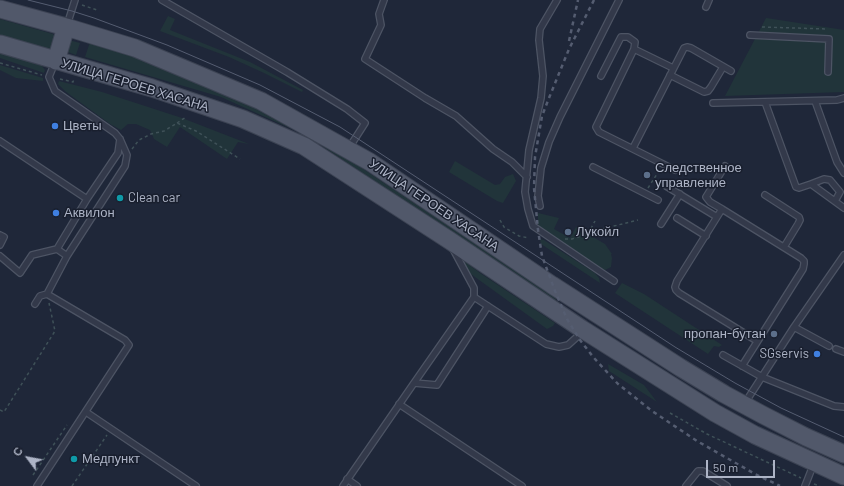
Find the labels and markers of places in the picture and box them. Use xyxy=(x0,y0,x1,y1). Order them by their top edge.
place label: Цветы xyxy=(63,118,101,134)
marker: Цветы xyxy=(50,121,60,131)
place label: Следственное управление xyxy=(655,160,742,191)
marker: Следственное управление xyxy=(642,170,652,180)
place label: Clean car xyxy=(128,190,180,206)
marker: Clean car xyxy=(115,193,125,203)
place label: Аквилон xyxy=(64,205,115,221)
marker: Аквилон xyxy=(51,208,61,218)
place label: Лукойл xyxy=(576,224,619,240)
marker: Лукойл xyxy=(563,227,573,237)
place label: пропан-бутан xyxy=(684,326,766,342)
marker: пропан-бутан xyxy=(769,329,779,339)
place label: SGservis xyxy=(759,346,809,362)
marker: SGservis xyxy=(812,349,822,359)
place label: Медпункт xyxy=(82,451,140,467)
marker: Медпункт xyxy=(69,454,79,464)

